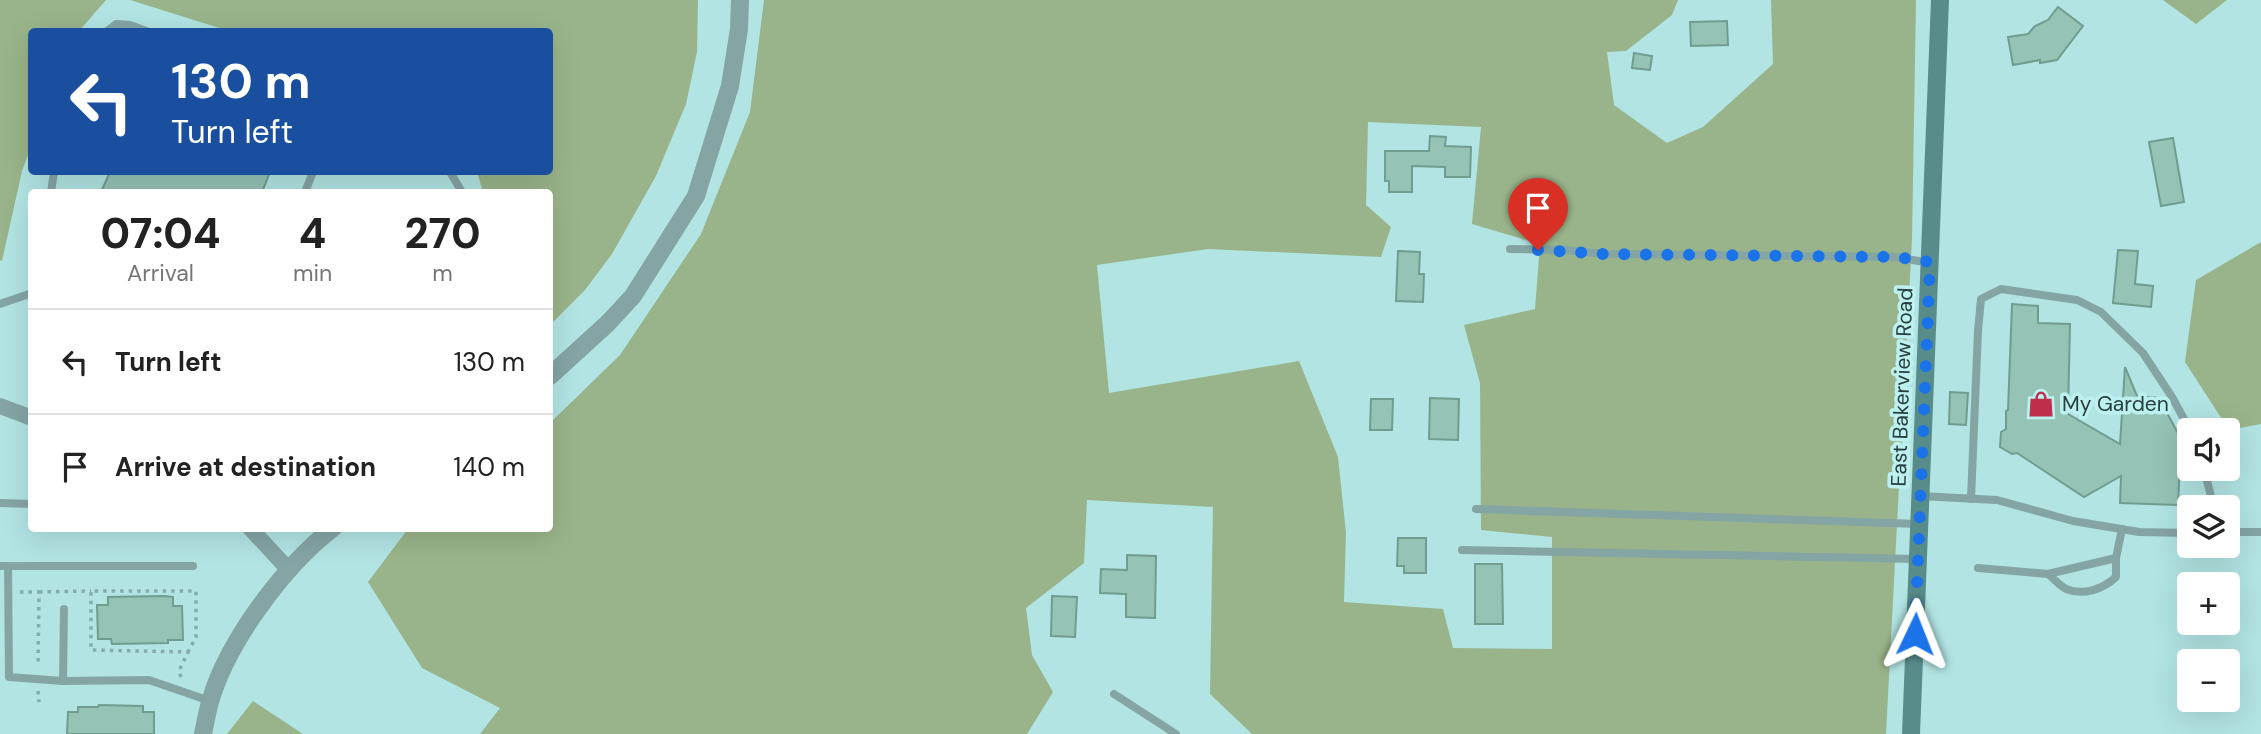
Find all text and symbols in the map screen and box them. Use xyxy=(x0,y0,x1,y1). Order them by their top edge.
text: 130 m xyxy=(171,49,311,113)
icon: left xyxy=(56,56,147,147)
text: Turn left xyxy=(171,111,293,153)
pin xyxy=(1508,178,1568,250)
icon: arrive xyxy=(1519,189,1557,227)
text: 07:04 xyxy=(100,206,221,261)
text: 4 xyxy=(299,206,326,261)
text: 270 xyxy=(405,206,481,261)
text: Arrival xyxy=(127,258,194,288)
text: min xyxy=(293,258,332,288)
text: m xyxy=(432,258,453,288)
street label: East Bakerview Road xyxy=(1885,287,1919,487)
icon: left xyxy=(56,343,94,381)
text: Turn left xyxy=(115,345,222,379)
text: 130 m xyxy=(454,345,525,379)
shop icon: My Garden xyxy=(2026,389,2056,419)
place label: My Garden xyxy=(2062,390,2169,418)
map controls xyxy=(2177,418,2240,712)
button: sound xyxy=(2177,418,2240,481)
icon: arrive xyxy=(56,448,94,486)
text: Arrive at destination xyxy=(115,450,376,484)
text: 140 m xyxy=(453,450,525,484)
button: layers xyxy=(2177,495,2240,558)
button: + xyxy=(2177,572,2240,635)
position arrow xyxy=(1878,597,1952,671)
button: − xyxy=(2177,649,2240,712)

